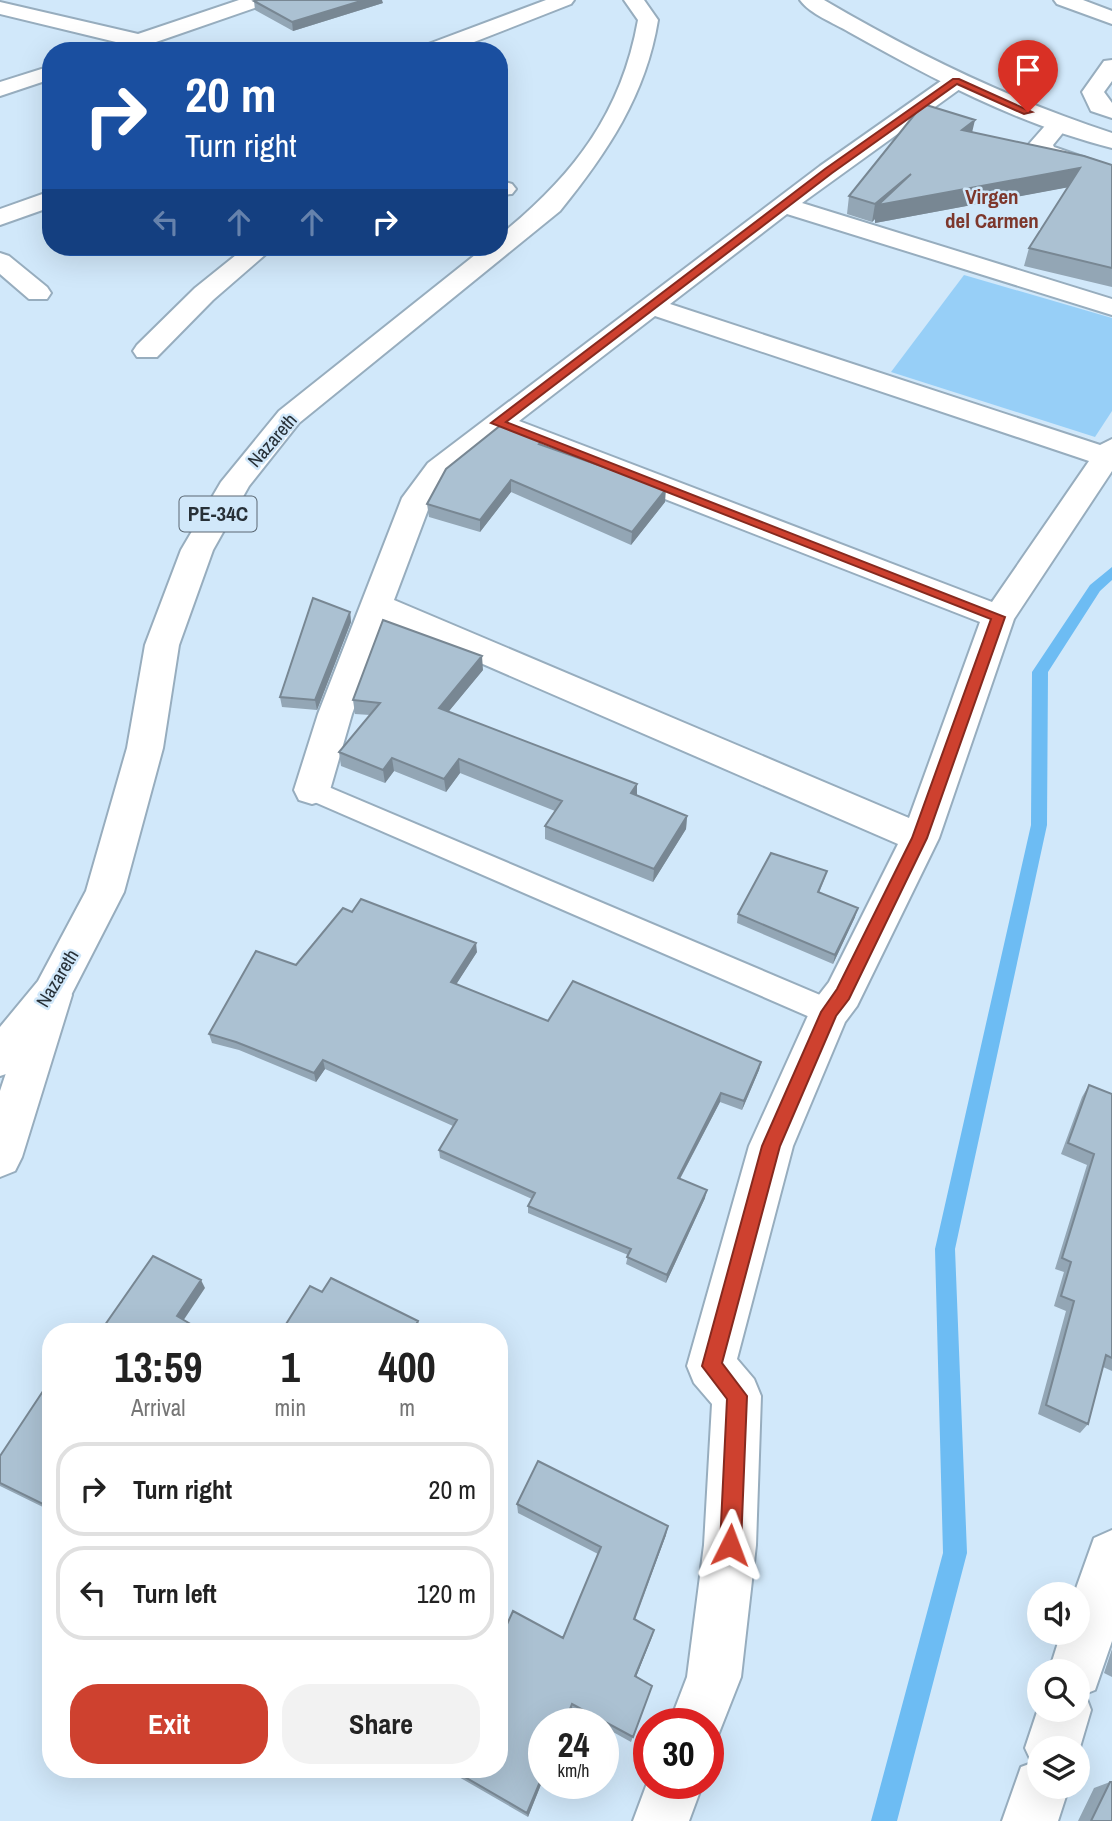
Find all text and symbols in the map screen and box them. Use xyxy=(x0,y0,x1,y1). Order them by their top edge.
pin xyxy=(998,40,1058,112)
icon: arrive xyxy=(1009,51,1047,89)
text: 20 m xyxy=(185,61,277,127)
icon: right xyxy=(70,70,161,161)
text: Turn right xyxy=(185,124,297,167)
district label: Virgen del Carmen xyxy=(945,182,1039,235)
icon: left xyxy=(147,203,185,241)
icon: ahead xyxy=(220,203,258,241)
icon: ahead xyxy=(293,203,331,241)
icon: right xyxy=(366,203,404,241)
street label: Nazareth xyxy=(241,408,303,472)
road number: PE-34C xyxy=(180,496,256,532)
street label: Nazareth xyxy=(30,944,84,1012)
text: 13:59 xyxy=(114,1339,202,1395)
text: 1 xyxy=(281,1339,300,1395)
text: 400 xyxy=(378,1339,436,1395)
text: Arrival xyxy=(131,1392,186,1423)
text: min xyxy=(275,1392,306,1423)
text: m xyxy=(399,1392,415,1423)
icon: right xyxy=(74,1470,112,1508)
text: Turn right xyxy=(133,1472,232,1507)
text: 20 m xyxy=(429,1472,476,1507)
position arrow xyxy=(693,1508,767,1582)
icon: left xyxy=(74,1574,112,1612)
text: Turn left xyxy=(133,1576,217,1611)
text: 120 m xyxy=(417,1576,476,1611)
map controls xyxy=(1027,1582,1090,1799)
button: sound xyxy=(1027,1582,1090,1645)
button: search xyxy=(1027,1659,1090,1722)
button: Exit xyxy=(70,1684,268,1764)
button: Share xyxy=(282,1684,480,1764)
speed limit sign: 30 xyxy=(633,1708,724,1799)
text: 24 xyxy=(558,1721,589,1768)
button: layers xyxy=(1027,1736,1090,1799)
text: km/h xyxy=(558,1758,590,1783)

